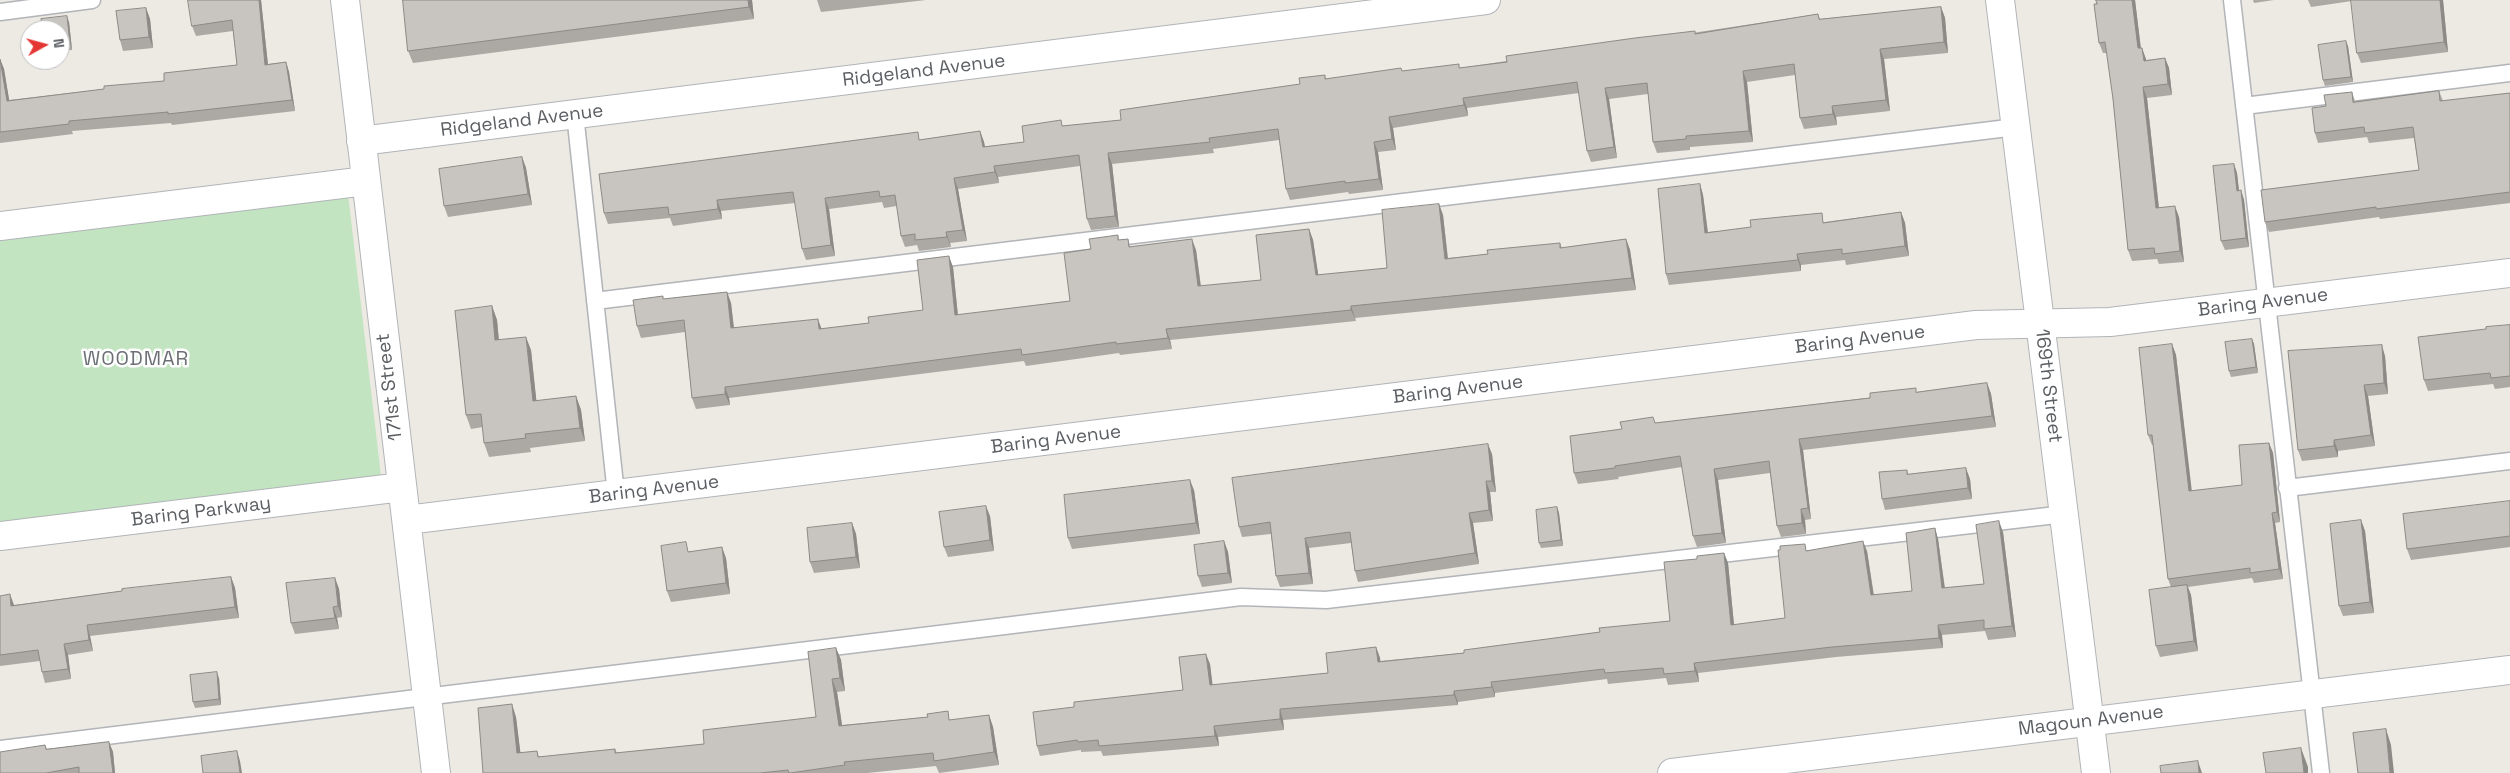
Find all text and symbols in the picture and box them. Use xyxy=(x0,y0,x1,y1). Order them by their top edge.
north arrow xyxy=(20,20,70,70)
text: N xyxy=(49,38,68,49)
street label: Ridgeland Avenue xyxy=(841,50,1007,92)
street label: Ridgeland Avenue xyxy=(439,100,605,142)
street label: Baring Avenue xyxy=(2197,284,2329,322)
street label: Baring Avenue xyxy=(1794,321,1926,359)
street label: 169th Street xyxy=(2030,328,2066,444)
street label: 171st Street xyxy=(372,332,408,442)
district label: WOODMAR xyxy=(82,348,190,372)
street label: Baring Avenue xyxy=(1392,371,1524,409)
street label: Baring Avenue xyxy=(990,421,1122,459)
street label: Baring Avenue xyxy=(588,471,720,509)
street label: Baring Parkway xyxy=(130,492,272,532)
street label: Magoun Avenue xyxy=(2017,701,2165,741)

